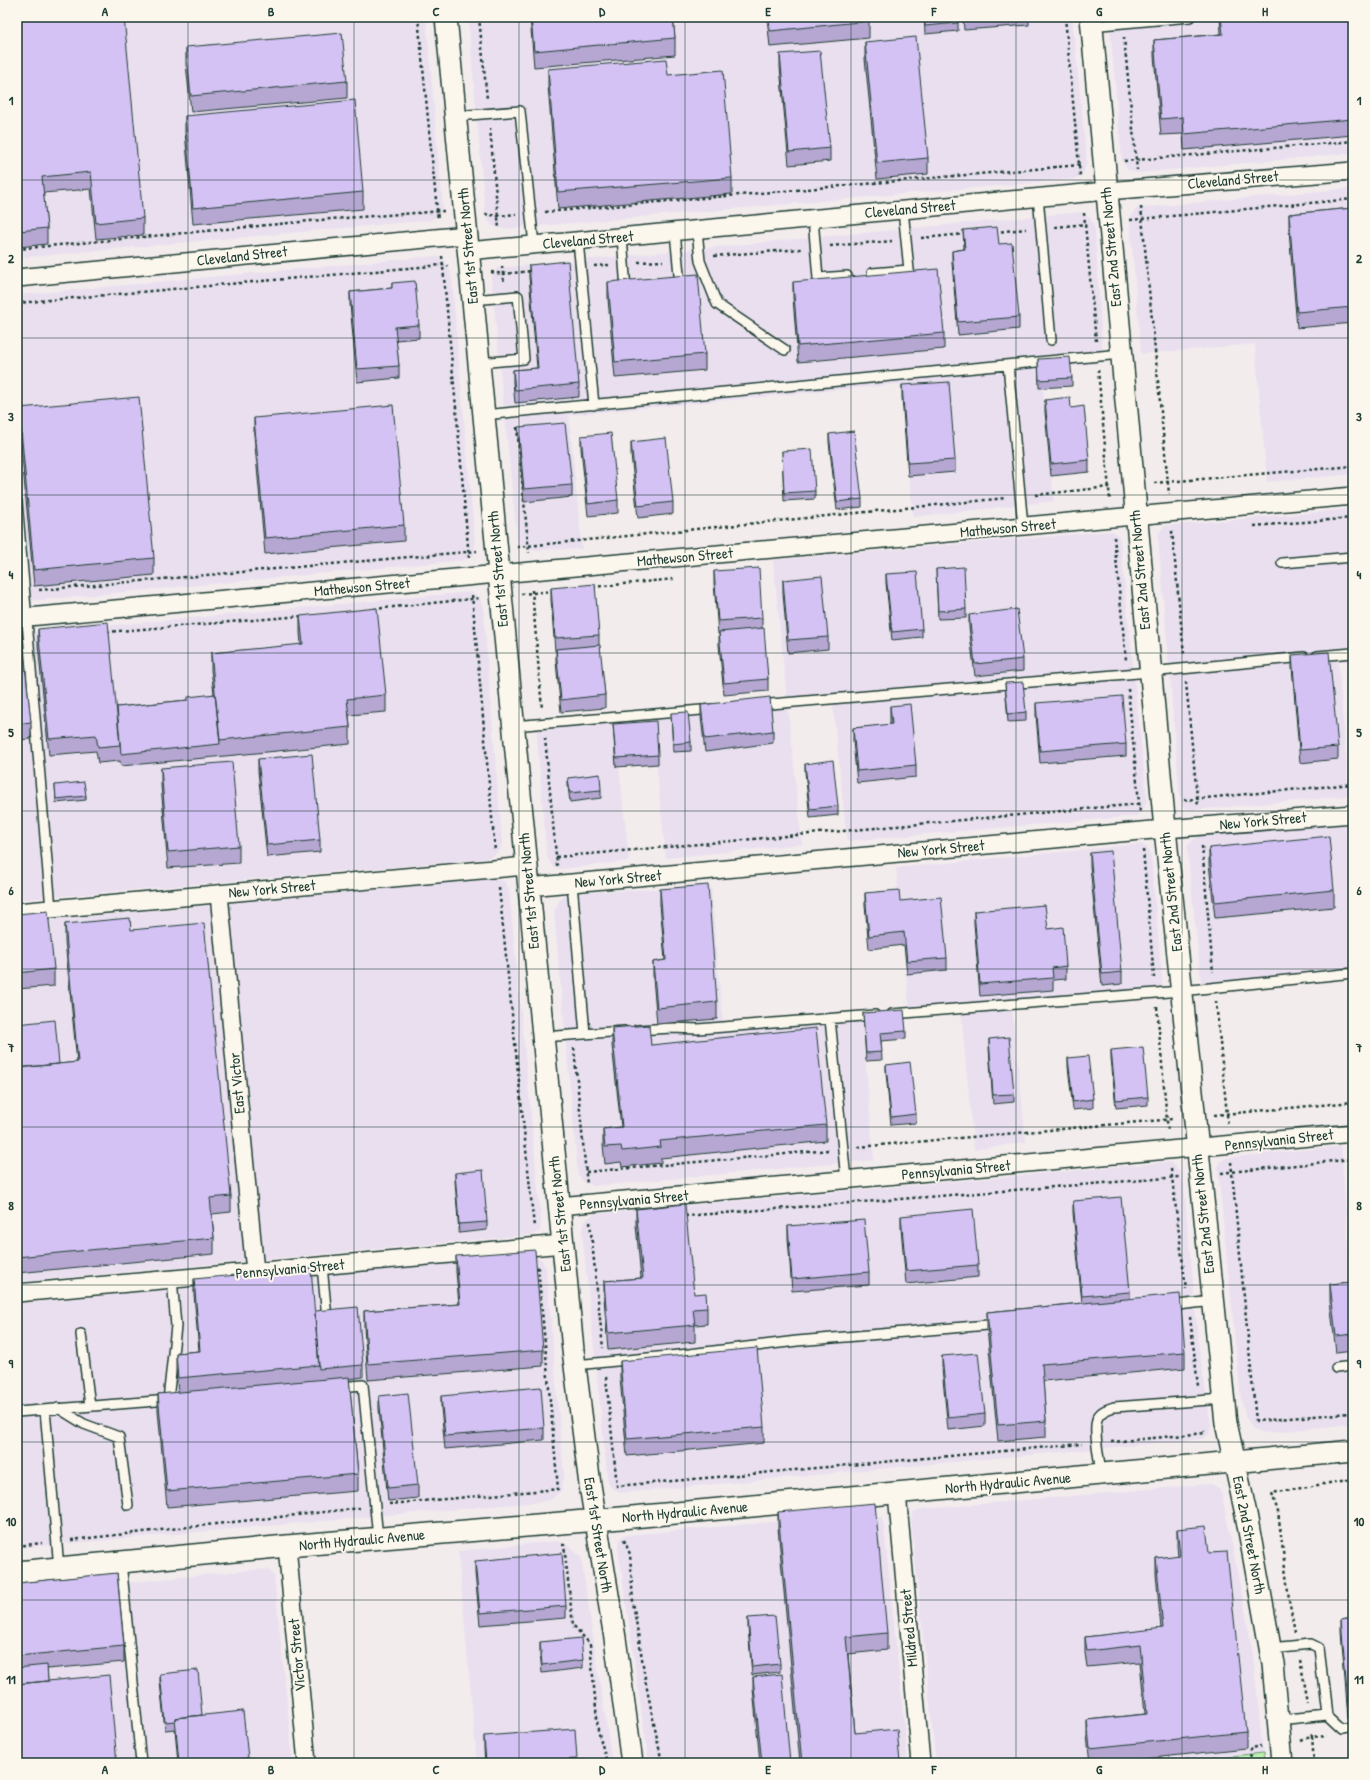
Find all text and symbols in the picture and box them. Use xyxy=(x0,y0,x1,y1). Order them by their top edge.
text: A xyxy=(102,2,109,20)
text: B xyxy=(268,2,275,20)
text: C xyxy=(432,2,440,20)
text: D xyxy=(599,2,606,20)
text: E xyxy=(765,2,771,20)
text: F xyxy=(931,2,938,20)
text: G xyxy=(1096,2,1103,20)
text: H xyxy=(1262,2,1268,20)
text: 1 xyxy=(9,91,14,109)
text: 1 xyxy=(1357,91,1362,109)
street label: Cleveland Street xyxy=(1187,165,1280,194)
street label: East 1st Street North xyxy=(452,187,483,305)
street label: East 2nd Street North xyxy=(1095,187,1126,308)
street label: Cleveland Street xyxy=(864,194,957,223)
street label: Cleveland Street xyxy=(542,225,635,254)
street label: Cleveland Street xyxy=(196,240,289,271)
text: 2 xyxy=(8,249,15,267)
text: 2 xyxy=(1356,249,1363,267)
text: 3 xyxy=(8,407,14,425)
text: 3 xyxy=(1356,407,1362,425)
street label: East 1st Street North xyxy=(482,510,513,628)
street label: East 2nd Street North xyxy=(1124,510,1155,631)
street label: Mathewson Street xyxy=(959,513,1058,542)
street label: Mathewson Street xyxy=(636,542,735,571)
text: 4 xyxy=(9,565,14,583)
text: 4 xyxy=(1357,565,1362,583)
street label: Mathewson Street xyxy=(313,572,412,601)
text: 5 xyxy=(8,723,14,741)
text: 5 xyxy=(1356,723,1362,741)
street label: New York Street xyxy=(1219,806,1308,835)
street label: East 2nd Street North xyxy=(1154,831,1187,953)
street label: East 1st Street North xyxy=(513,832,544,950)
street label: New York Street xyxy=(897,834,986,863)
street label: New York Street xyxy=(574,864,663,893)
street label: New York Street xyxy=(228,874,317,903)
text: 6 xyxy=(8,881,14,899)
text: 6 xyxy=(1356,881,1362,899)
text: 7 xyxy=(7,1038,15,1056)
text: 7 xyxy=(1355,1038,1363,1056)
street label: East Victor xyxy=(223,1051,250,1115)
street label: Pennsylvania Street xyxy=(1224,1123,1335,1156)
street label: East 2nd Street North xyxy=(1186,1153,1219,1275)
street label: Pennsylvania Street xyxy=(901,1154,1012,1185)
street label: East 1st Street North xyxy=(543,1155,576,1273)
street label: Pennsylvania Street xyxy=(579,1184,690,1215)
text: 8 xyxy=(8,1196,14,1214)
text: 8 xyxy=(1356,1196,1362,1214)
street label: Pennsylvania Street xyxy=(235,1253,346,1284)
text: 9 xyxy=(9,1354,14,1372)
text: 9 xyxy=(1357,1354,1362,1372)
street label: North Hydraulic Avenue xyxy=(944,1467,1072,1498)
street label: East 2nd Street North xyxy=(1228,1474,1271,1596)
street label: East 1st Street North xyxy=(579,1476,618,1594)
street label: North Hydraulic Avenue xyxy=(621,1496,749,1527)
text: 10 xyxy=(6,1512,16,1530)
text: 10 xyxy=(1354,1512,1364,1530)
street label: North Hydraulic Avenue xyxy=(298,1524,426,1555)
street label: Mildred Street xyxy=(895,1587,922,1668)
street label: Victor Street xyxy=(283,1617,310,1692)
text: 11 xyxy=(6,1670,16,1688)
text: 11 xyxy=(1354,1670,1364,1688)
text: A xyxy=(102,1760,109,1778)
text: B xyxy=(268,1760,275,1778)
text: C xyxy=(432,1760,440,1778)
text: D xyxy=(599,1760,606,1778)
text: E xyxy=(765,1760,771,1778)
text: F xyxy=(931,1760,938,1778)
text: G xyxy=(1096,1760,1103,1778)
text: H xyxy=(1262,1760,1268,1778)

